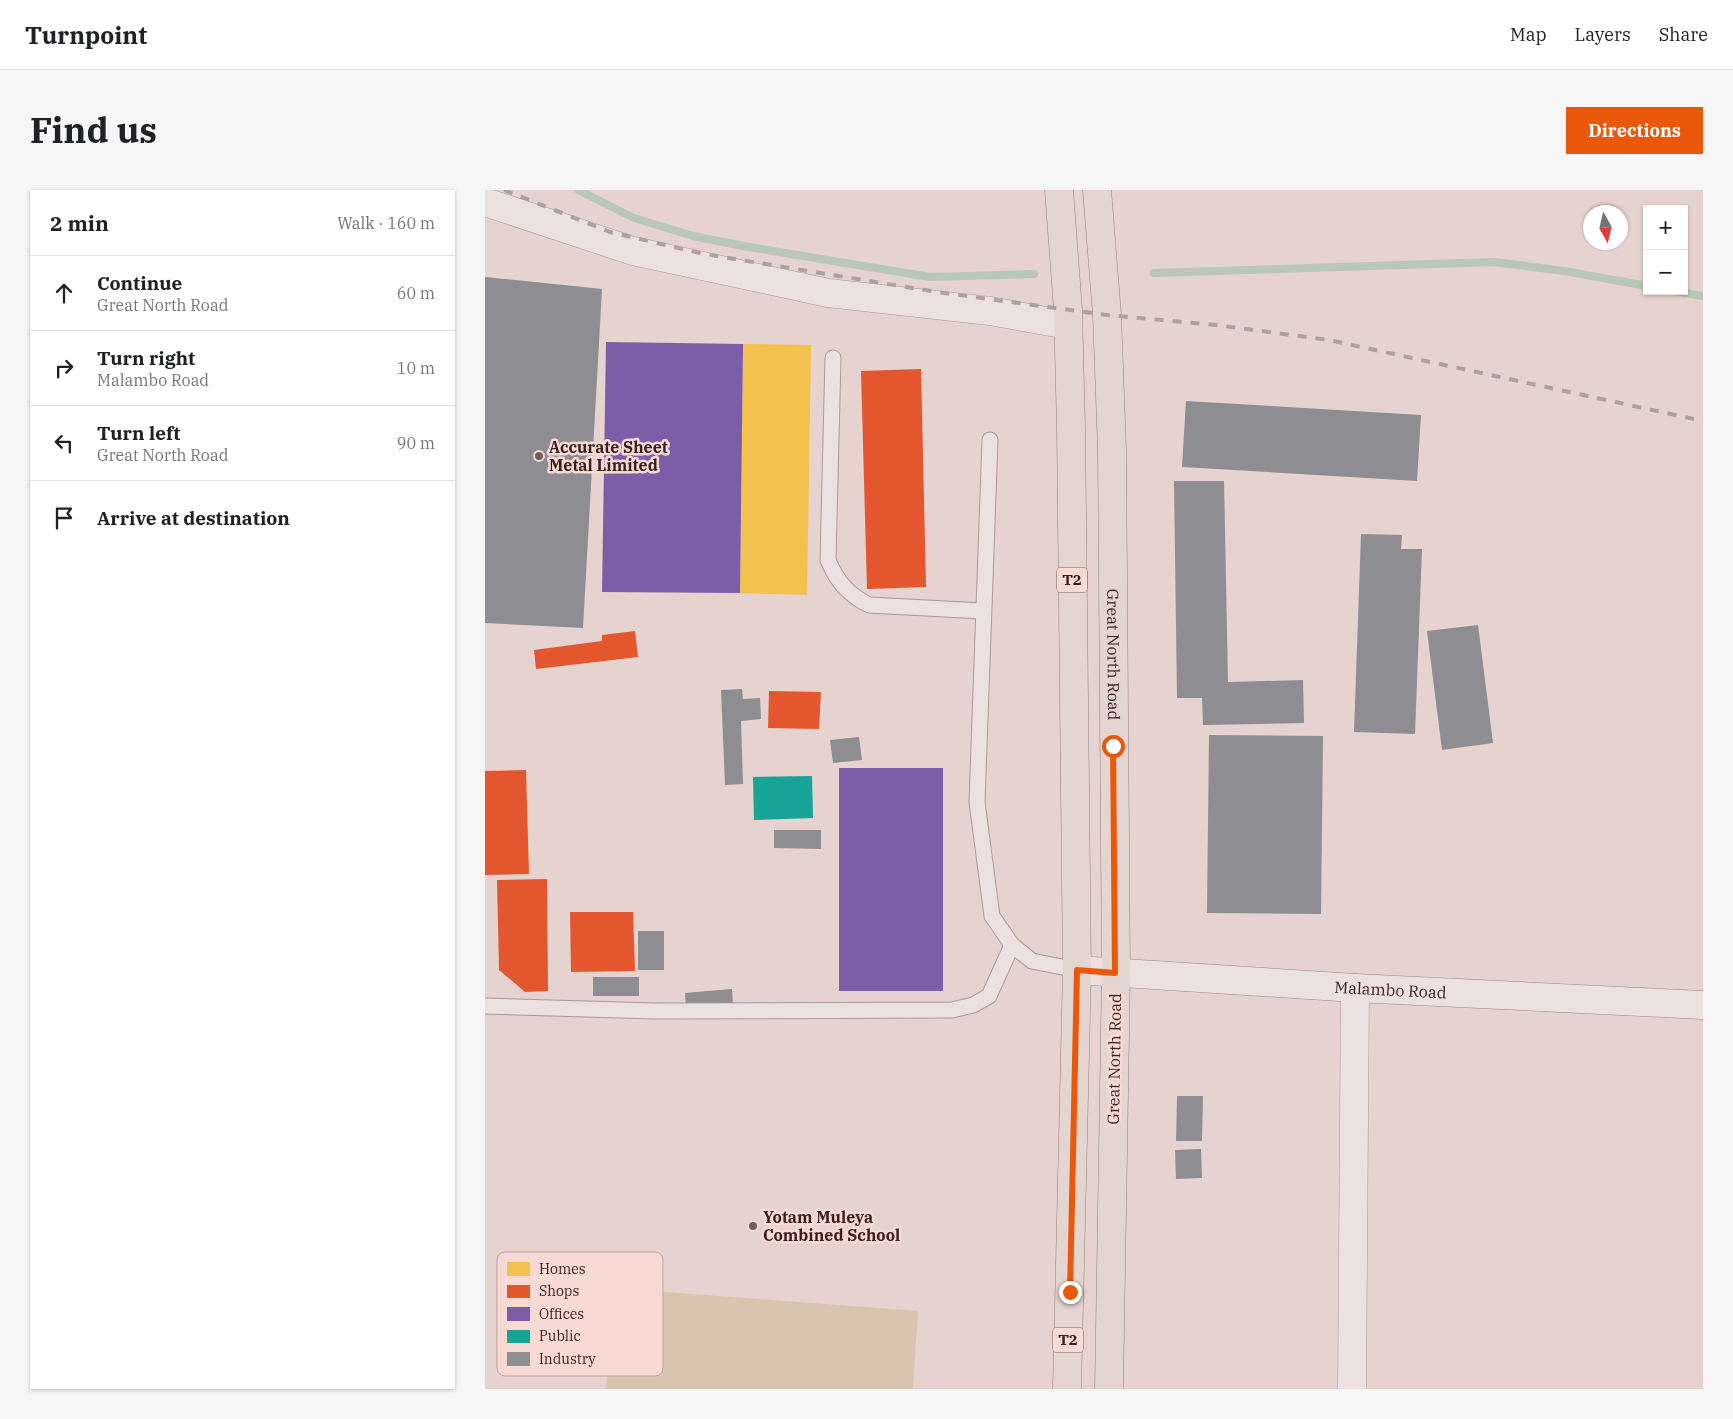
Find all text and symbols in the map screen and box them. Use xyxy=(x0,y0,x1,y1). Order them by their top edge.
text: Turnpoint xyxy=(25,19,147,51)
text: Map xyxy=(1510,23,1547,46)
text: Layers xyxy=(1575,23,1631,46)
text: Share xyxy=(1659,23,1708,46)
text: Find us xyxy=(30,107,157,153)
button: Directions xyxy=(1566,107,1703,154)
north arrow xyxy=(1583,205,1628,250)
map controls xyxy=(1643,205,1688,295)
button: + xyxy=(1643,205,1688,250)
text: 2 min xyxy=(50,209,109,237)
text: Walk · 160 m xyxy=(337,213,435,233)
button: − xyxy=(1643,250,1688,295)
text: Continue xyxy=(97,271,182,295)
icon: ahead xyxy=(50,279,78,307)
text: 60 m xyxy=(397,283,435,303)
text: Great North Road xyxy=(97,295,228,315)
text: Turn right xyxy=(97,346,195,370)
icon: right xyxy=(50,354,78,382)
text: 10 m xyxy=(397,358,435,378)
text: Malambo Road xyxy=(97,370,209,390)
text: Turn left xyxy=(97,421,180,445)
icon: left xyxy=(50,429,78,457)
text: 90 m xyxy=(397,433,435,453)
place label: Accurate Sheet Metal Limited xyxy=(549,437,668,475)
text: Great North Road xyxy=(97,445,228,465)
marker: Accurate Sheet Metal Limited xyxy=(533,450,545,462)
icon: arrive xyxy=(50,504,78,532)
text: Arrive at destination xyxy=(97,506,290,530)
road number: T2 xyxy=(1057,568,1087,592)
street label: Great North Road xyxy=(1103,589,1124,721)
route start xyxy=(1102,735,1125,758)
street label: Malambo Road xyxy=(1334,977,1447,1002)
street label: Great North Road xyxy=(1103,993,1125,1125)
place label: Yotam Muleya Combined School xyxy=(763,1207,900,1245)
marker: Yotam Muleya Combined School xyxy=(747,1220,759,1232)
legend xyxy=(497,1252,663,1376)
text: Homes xyxy=(539,1260,586,1278)
route end xyxy=(1059,1281,1082,1304)
text: Shops xyxy=(539,1282,579,1300)
text: Offices xyxy=(539,1305,584,1323)
text: Public xyxy=(539,1327,581,1345)
road number: T2 xyxy=(1053,1328,1083,1352)
text: Industry xyxy=(539,1350,596,1368)

